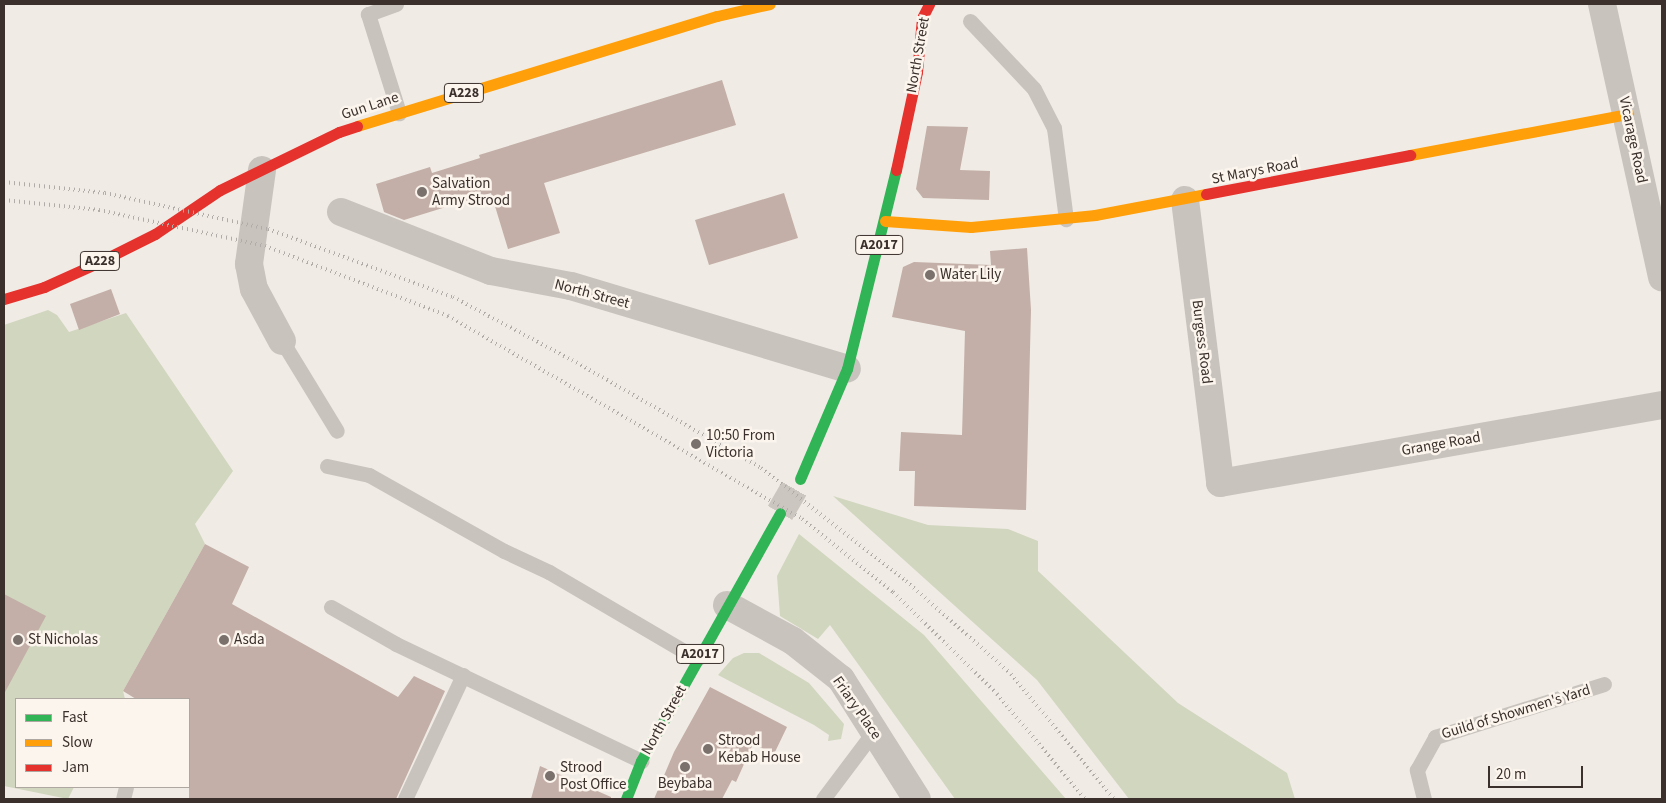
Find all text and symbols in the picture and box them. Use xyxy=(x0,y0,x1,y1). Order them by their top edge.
street label: North Street xyxy=(902,16,934,94)
road number: A228 xyxy=(443,82,485,105)
street label: Gun Lane xyxy=(339,88,401,124)
street label: Vicarage Road xyxy=(1615,95,1651,185)
street label: St Marys Road xyxy=(1210,154,1300,188)
place label: Salvation Army Strood xyxy=(432,174,510,209)
marker: Salvation Army Strood xyxy=(416,186,428,198)
road number: A2017 xyxy=(854,234,904,256)
road number: A228 xyxy=(79,250,121,272)
place label: Water Lily xyxy=(940,266,1001,284)
marker: Water Lily xyxy=(924,269,936,281)
street label: North Street xyxy=(553,275,631,313)
street label: Burgess Road xyxy=(1188,299,1216,385)
place label: 10:50 From Victoria xyxy=(706,426,775,461)
street label: Grange Road xyxy=(1400,428,1482,460)
marker: 10:50 From Victoria xyxy=(690,438,702,450)
place label: St Nicholas xyxy=(28,631,98,649)
place label: Asda xyxy=(234,631,265,649)
marker: St Nicholas xyxy=(12,634,24,646)
marker: Asda xyxy=(218,634,230,646)
road number: A2017 xyxy=(675,642,725,666)
street label: Friary Place xyxy=(829,673,885,743)
street label: Guild of Showmen's Yard xyxy=(1439,681,1593,743)
street label: North Street xyxy=(637,682,691,758)
legend xyxy=(15,698,190,788)
text: Fast xyxy=(62,707,88,728)
place label: Strood Kebab House xyxy=(718,731,801,766)
text: Slow xyxy=(62,732,93,753)
marker: Strood Kebab House xyxy=(702,743,714,755)
scale bar xyxy=(1491,756,1586,788)
text: Jam xyxy=(62,757,89,778)
place label: Strood Post Office xyxy=(560,758,627,793)
marker: Beybaba xyxy=(679,761,691,773)
text: 20 m xyxy=(1496,764,1526,785)
marker: Strood Post Office xyxy=(544,770,556,782)
place label: Beybaba xyxy=(658,775,712,793)

